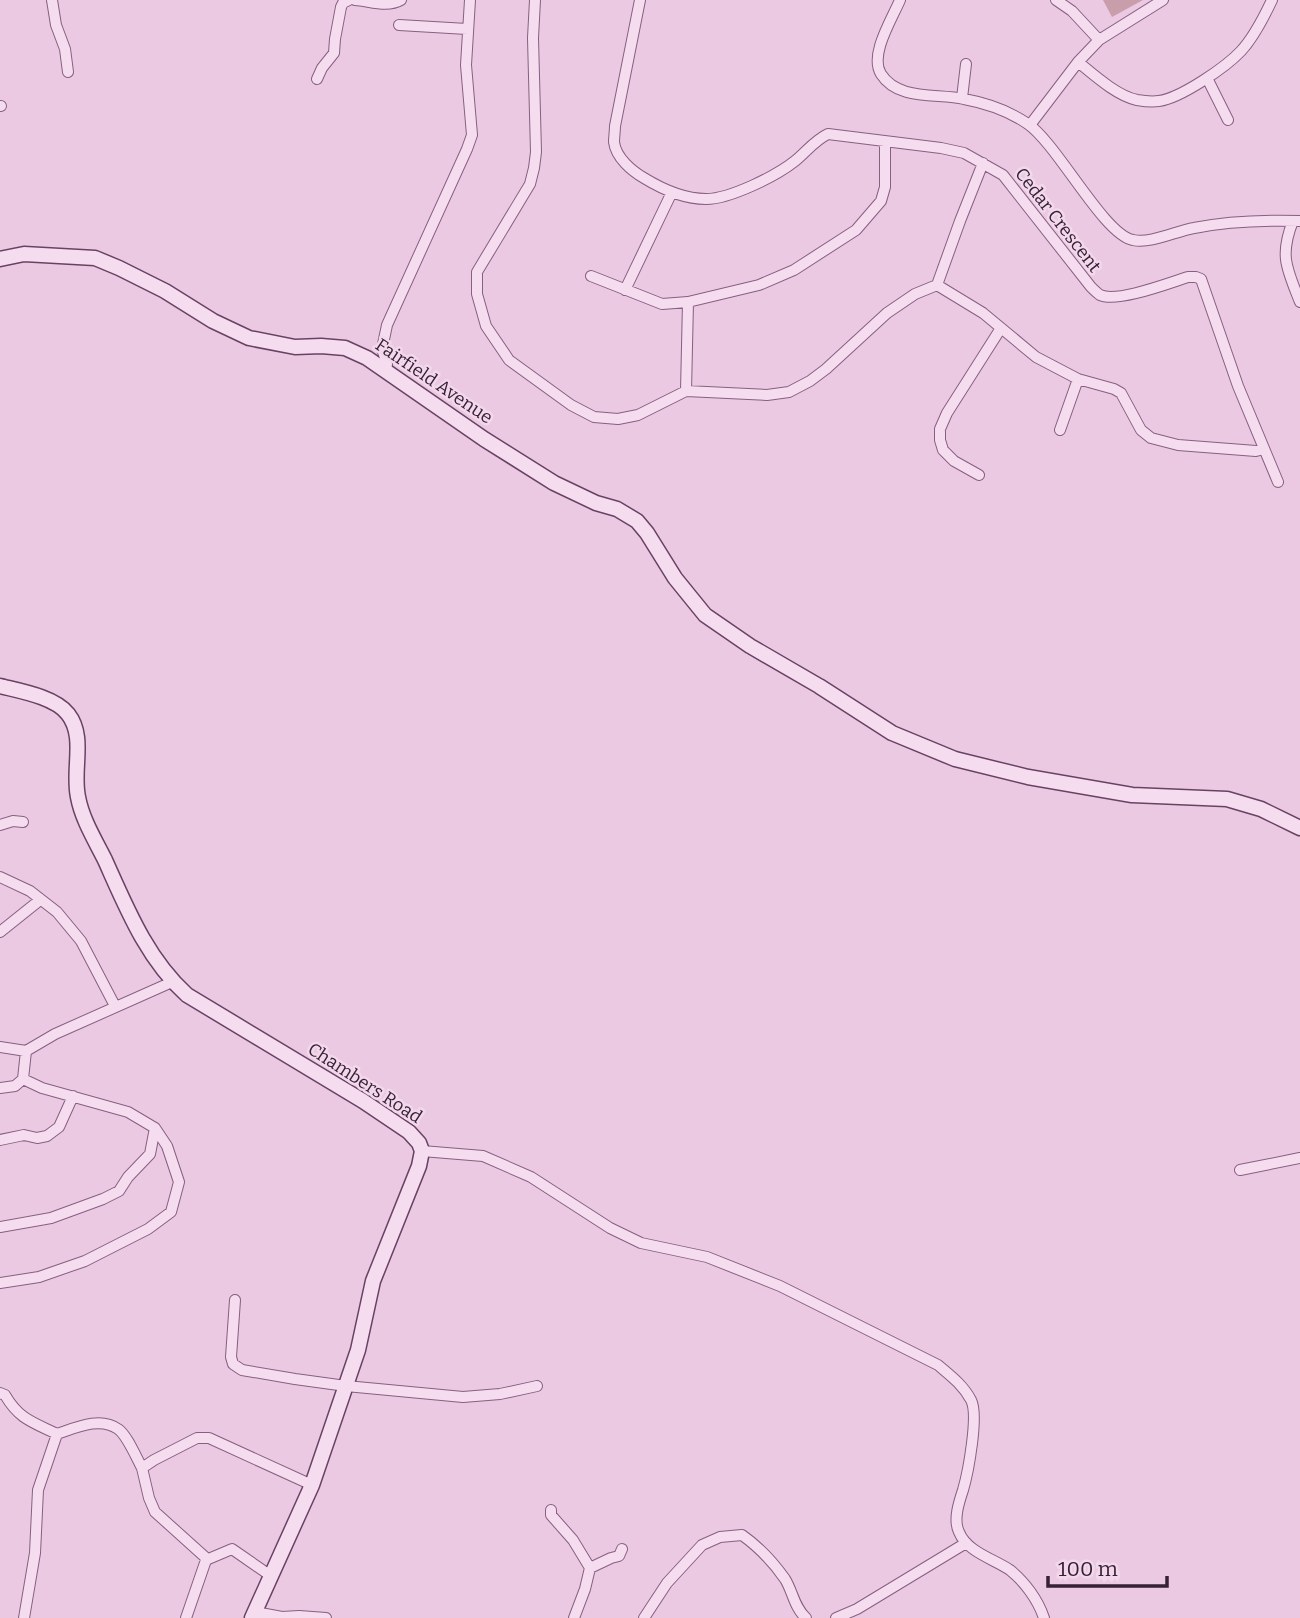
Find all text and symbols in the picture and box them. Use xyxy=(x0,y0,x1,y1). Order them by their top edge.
street label: Cedar Crescent xyxy=(1010,163,1106,277)
street label: Fairfield Avenue xyxy=(371,334,497,428)
street label: Chambers Road xyxy=(304,1038,427,1128)
scale bar xyxy=(1048,1544,1167,1588)
text: 100 m xyxy=(1058,1556,1118,1582)

